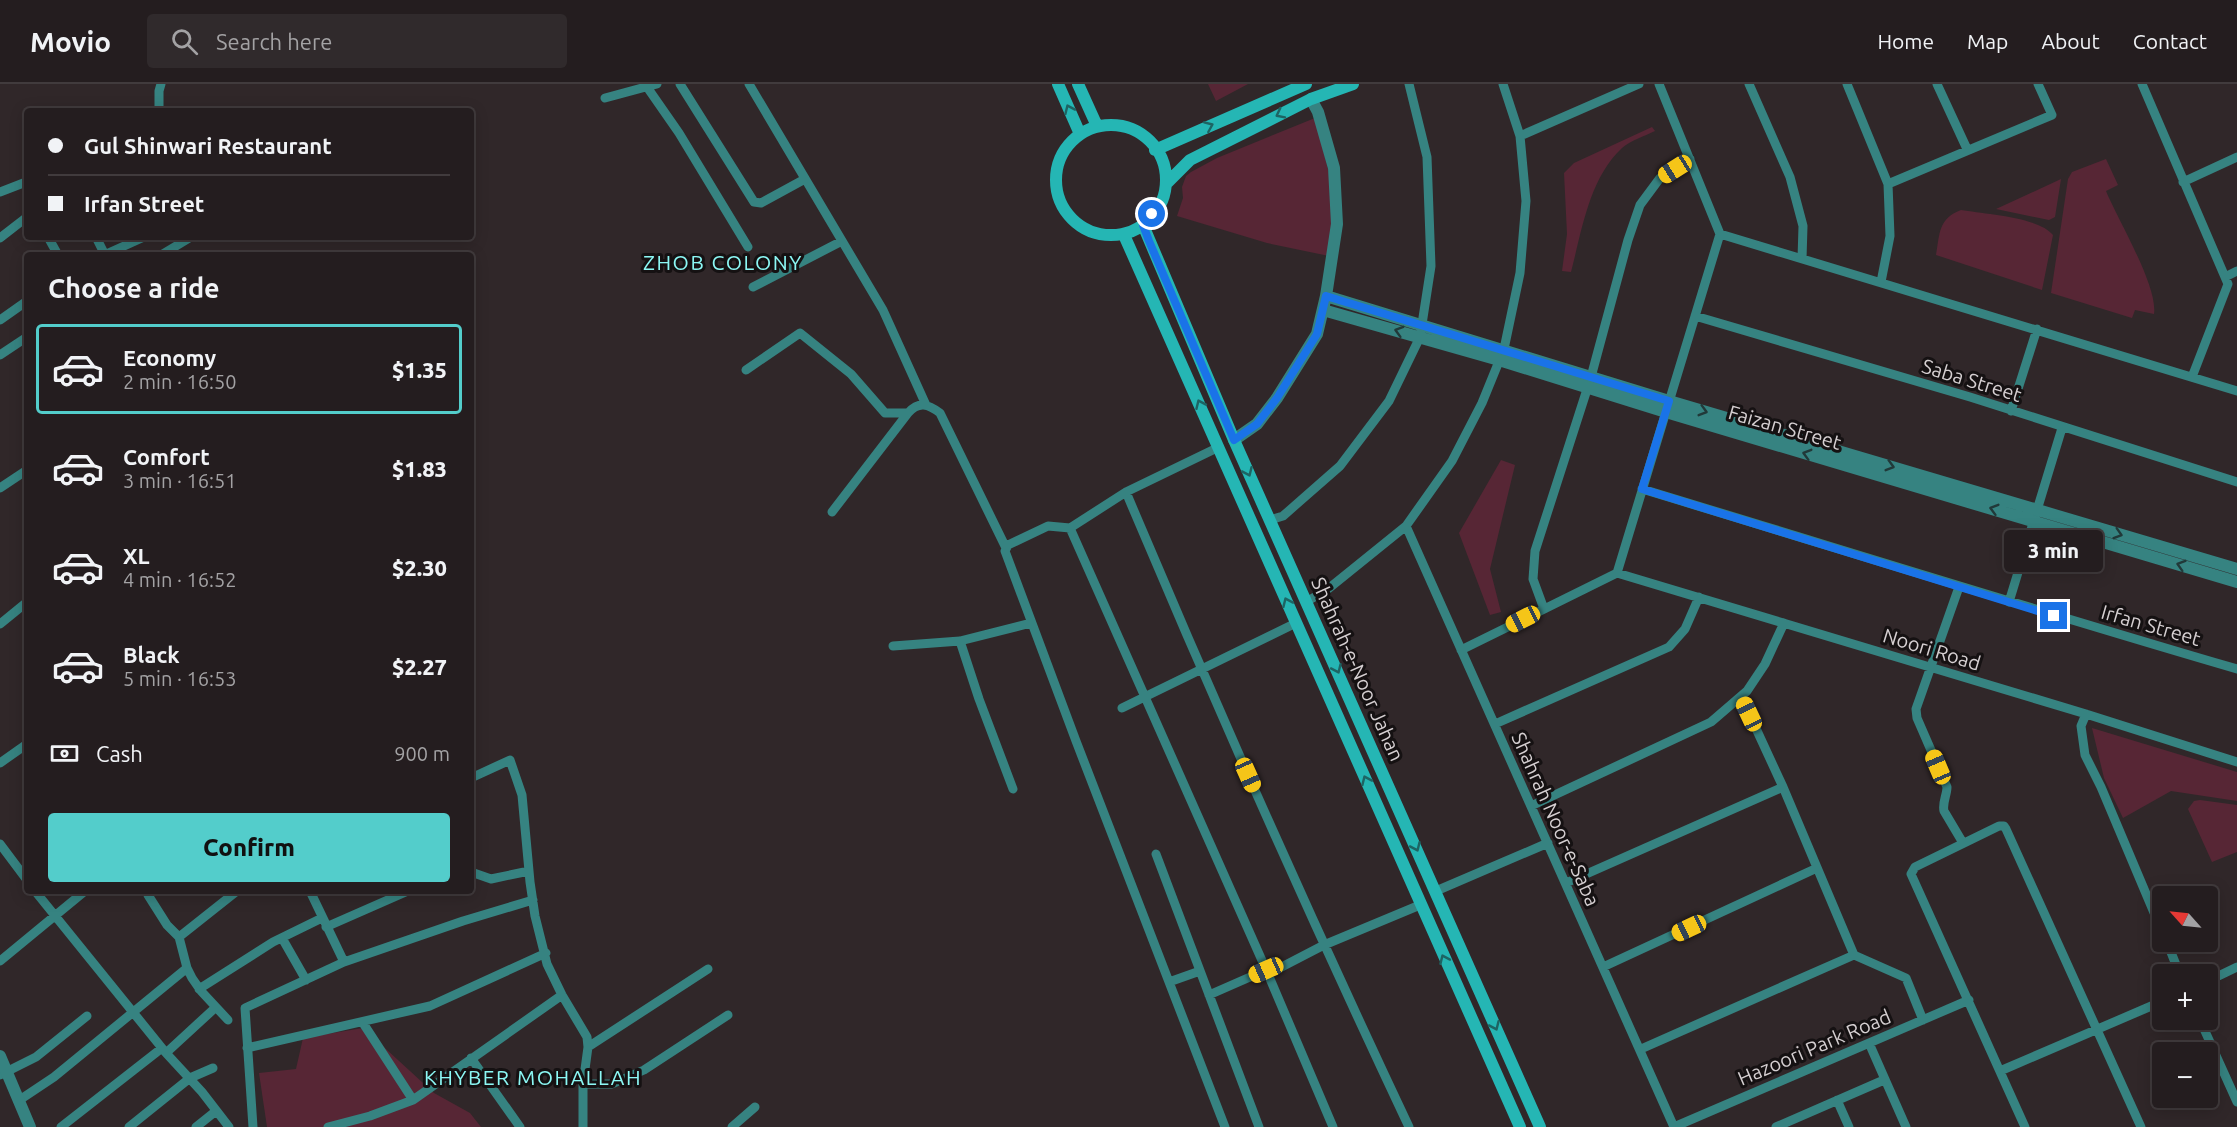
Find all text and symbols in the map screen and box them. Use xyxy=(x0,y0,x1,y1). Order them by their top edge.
search box xyxy=(147,14,567,68)
icon: search xyxy=(168,25,201,58)
text: Movio xyxy=(30,26,111,57)
text: Search here xyxy=(216,29,332,54)
text: Home xyxy=(1877,29,1934,53)
text: Map xyxy=(1967,29,2008,53)
text: About xyxy=(2041,29,2100,53)
text: Contact xyxy=(2133,29,2207,53)
one-way arrow xyxy=(1065,104,1077,115)
one-way arrow xyxy=(1276,107,1287,119)
one-way arrow xyxy=(1203,121,1214,133)
text: Gul Shinwari Restaurant xyxy=(84,133,332,158)
car xyxy=(1655,152,1695,186)
text: Irfan Street xyxy=(84,191,204,216)
route start xyxy=(1138,200,1165,227)
district label: ZHOB COLONY xyxy=(643,250,803,274)
text: Choose a ride xyxy=(48,273,220,303)
one-way arrow xyxy=(1394,326,1405,338)
icon: car xyxy=(51,342,105,396)
text: Economy xyxy=(123,345,216,370)
street label: Saba Street xyxy=(1919,354,2025,406)
text: $1.35 xyxy=(392,357,447,382)
text: 2 min · 16:50 xyxy=(123,370,237,393)
one-way arrow xyxy=(1195,400,1207,411)
street label: Faizan Street xyxy=(1726,400,1844,454)
one-way arrow xyxy=(1697,404,1708,416)
icon: car xyxy=(51,441,105,495)
text: Comfort xyxy=(123,444,210,469)
one-way arrow xyxy=(1802,449,1813,461)
text: $1.83 xyxy=(392,456,447,481)
one-way arrow xyxy=(1885,459,1895,471)
one-way arrow xyxy=(1241,466,1253,477)
text: 3 min · 16:51 xyxy=(123,469,237,492)
one-way arrow xyxy=(1989,504,2000,516)
one-way arrow xyxy=(2112,527,2123,539)
callout: 3 min xyxy=(2004,529,2104,571)
text: 3 min xyxy=(2028,539,2079,562)
icon: car xyxy=(51,540,105,594)
text: XL xyxy=(123,543,150,568)
text: $2.30 xyxy=(392,555,447,580)
one-way arrow xyxy=(2176,560,2187,572)
text: 4 min · 16:52 xyxy=(123,568,237,591)
street label: Shahrah-e-Noor Jahan xyxy=(1307,574,1409,764)
one-way arrow xyxy=(1282,597,1294,608)
street label: Irfan Street xyxy=(2099,600,2204,650)
route end xyxy=(2040,602,2067,629)
car xyxy=(1503,603,1543,635)
street label: Noori Road xyxy=(1880,623,1984,675)
icon: car xyxy=(51,639,105,693)
text: Black xyxy=(123,642,180,667)
text: $2.27 xyxy=(392,654,447,679)
one-way arrow xyxy=(1330,663,1342,674)
text: 5 min · 16:53 xyxy=(123,667,237,690)
car xyxy=(1733,694,1765,734)
street label: Shahrah Noor-e-Saba xyxy=(1507,729,1605,909)
icon: cash xyxy=(48,737,81,770)
text: Cash xyxy=(96,741,143,766)
text: 900 m xyxy=(394,742,450,765)
car xyxy=(1923,747,1953,787)
car xyxy=(1232,755,1264,795)
one-way arrow xyxy=(1361,776,1373,787)
button: Confirm xyxy=(48,813,450,882)
one-way arrow xyxy=(1409,841,1421,852)
north arrow xyxy=(2152,886,2218,952)
map controls xyxy=(2152,886,2218,1108)
car xyxy=(1669,912,1709,944)
car xyxy=(1246,954,1286,986)
one-way arrow xyxy=(1440,954,1452,965)
button: + xyxy=(2152,964,2218,1030)
street label: Hazoori Park Road xyxy=(1734,1004,1894,1090)
one-way arrow xyxy=(1488,1019,1500,1030)
button: − xyxy=(2152,1042,2218,1108)
district label: KHYBER MOHALLAH xyxy=(424,1065,642,1089)

